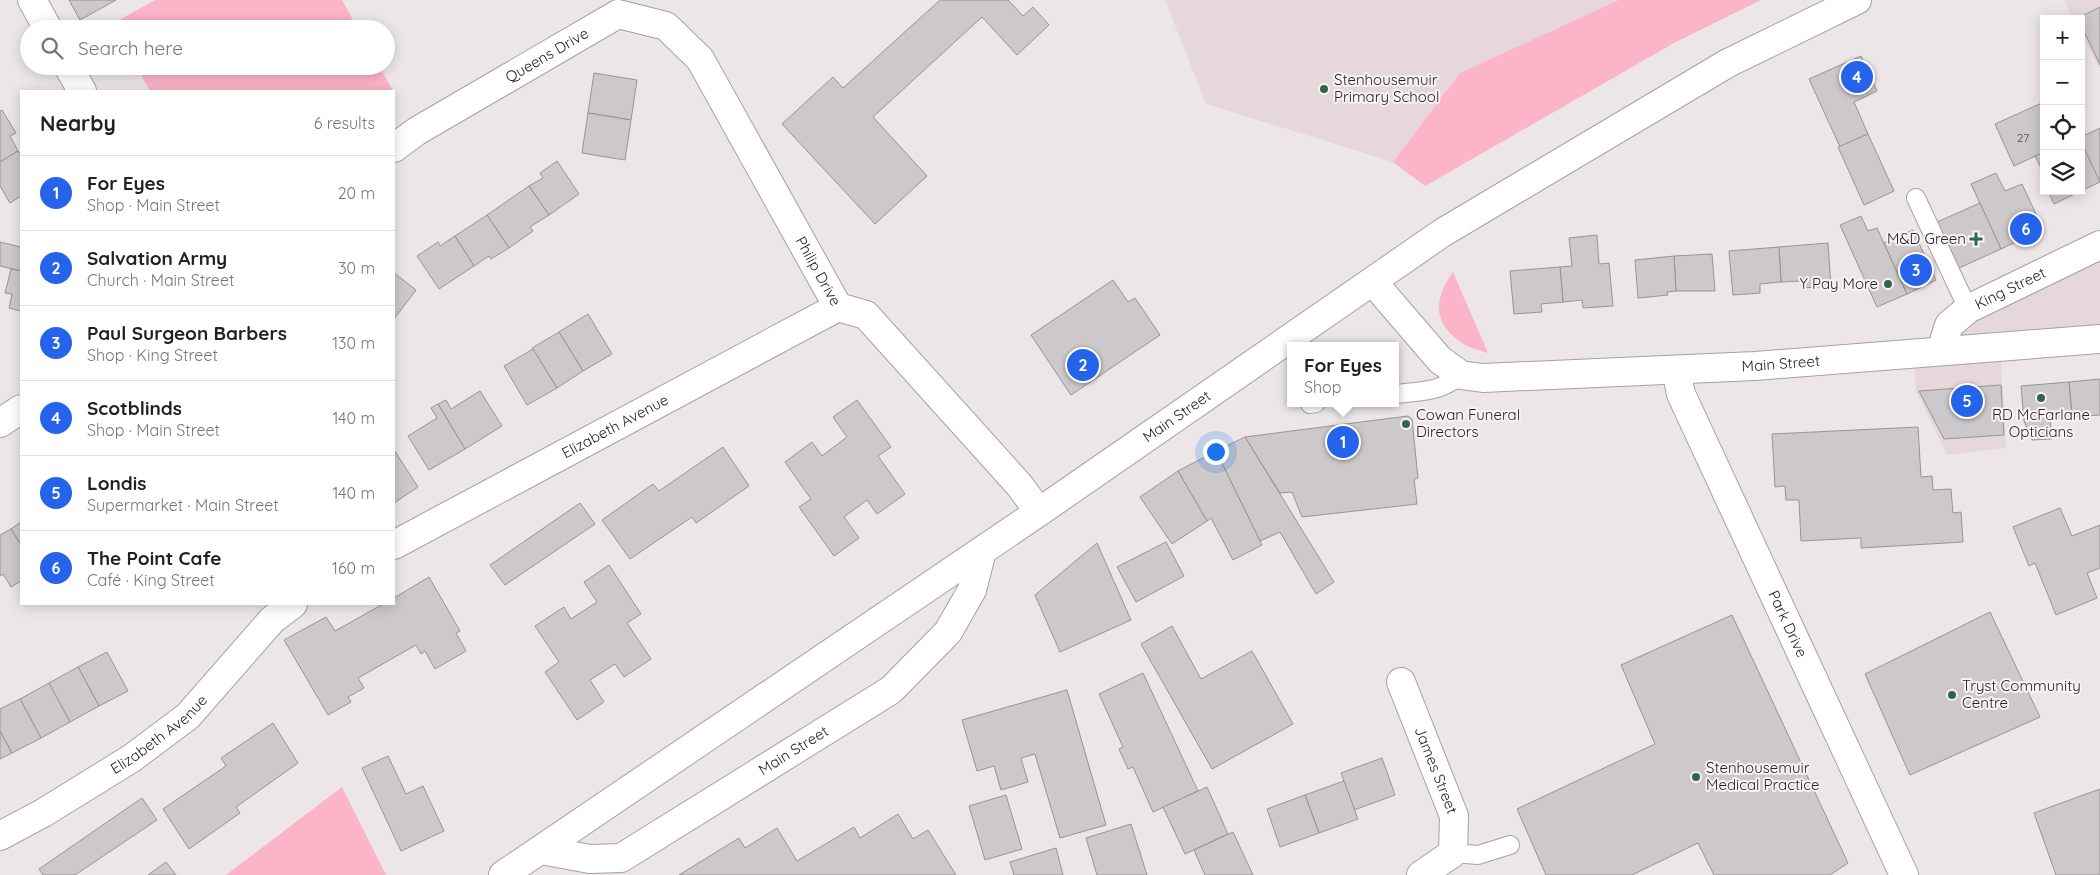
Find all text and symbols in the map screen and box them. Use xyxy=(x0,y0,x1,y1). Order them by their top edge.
map controls xyxy=(2040,15,2085,195)
button: + xyxy=(2040,15,2085,60)
search box xyxy=(20,20,395,75)
street label: Queens Drive xyxy=(502,23,592,87)
icon: search xyxy=(38,34,66,62)
text: Search here xyxy=(78,36,183,60)
pin: 4 xyxy=(1841,58,1873,96)
button: − xyxy=(2040,60,2085,105)
place label: Stenhousemuir Primary School xyxy=(1334,70,1439,106)
marker: Stenhousemuir Primary School xyxy=(1318,83,1330,95)
button: locate xyxy=(2040,105,2085,150)
text: Nearby xyxy=(40,110,116,136)
text: 6 results xyxy=(314,113,375,133)
house number: 27 xyxy=(2017,130,2029,145)
button: layers xyxy=(2040,150,2085,195)
text: For Eyes xyxy=(87,171,165,195)
text: 1 xyxy=(53,183,59,203)
text: 20 m xyxy=(338,183,375,203)
text: Shop · Main Street xyxy=(87,195,220,215)
pin: 6 xyxy=(2010,210,2042,248)
place label: M&D Green xyxy=(1887,229,1966,248)
street label: Philip Drive xyxy=(792,233,846,309)
marker: M&D Green xyxy=(1970,233,1982,245)
text: Salvation Army xyxy=(87,246,227,270)
pin: 3 xyxy=(1900,251,1932,289)
text: 2 xyxy=(51,258,61,278)
text: 30 m xyxy=(338,258,375,278)
street label: King Street xyxy=(1971,263,2049,313)
text: Church · Main Street xyxy=(87,270,234,290)
place label: Y Pay More xyxy=(1800,274,1878,293)
marker: Y Pay More xyxy=(1882,278,1894,290)
text: Paul Surgeon Barbers xyxy=(87,321,287,345)
text: 3 xyxy=(52,333,60,353)
text: 130 m xyxy=(332,333,375,353)
popup xyxy=(1287,342,1399,407)
text: Shop · King Street xyxy=(87,345,218,365)
pin: 2 xyxy=(1067,346,1099,384)
street label: Main Street xyxy=(1741,351,1821,376)
text: For Eyes xyxy=(1304,353,1382,377)
text: Shop xyxy=(1304,377,1341,397)
pin: 5 xyxy=(1951,382,1983,420)
street label: Main Street xyxy=(1139,386,1214,446)
street label: Elizabeth Avenue xyxy=(558,390,672,462)
marker: RD McFarlane Opticians xyxy=(2035,392,2047,404)
text: Scotblinds xyxy=(87,396,182,420)
place label: Cowan Funeral Directors xyxy=(1416,405,1520,441)
place label: RD McFarlane Opticians xyxy=(1992,405,2090,441)
text: 4 xyxy=(51,408,61,428)
text: 140 m xyxy=(332,408,375,428)
marker: Cowan Funeral Directors xyxy=(1400,418,1412,430)
text: Shop · Main Street xyxy=(87,420,220,440)
pin: 1 xyxy=(1327,423,1359,461)
your location xyxy=(1203,439,1229,465)
text: Londis xyxy=(87,471,146,495)
text: 5 xyxy=(51,483,61,503)
text: 140 m xyxy=(332,483,375,503)
text: Supermarket · Main Street xyxy=(87,495,279,515)
text: The Point Cafe xyxy=(87,546,221,570)
text: 6 xyxy=(52,558,60,578)
text: 160 m xyxy=(332,558,375,578)
text: Café · King Street xyxy=(87,570,215,590)
street label: Park Drive xyxy=(1764,587,1812,660)
place label: Tryst Community Centre xyxy=(1962,676,2081,712)
marker: Tryst Community Centre xyxy=(1946,689,1958,701)
street label: Elizabeth Avenue xyxy=(107,691,211,778)
street label: Main Street xyxy=(755,721,832,779)
street label: James Street xyxy=(1411,724,1462,816)
place label: Stenhousemuir Medical Practice xyxy=(1706,758,1820,794)
marker: Stenhousemuir Medical Practice xyxy=(1690,771,1702,783)

